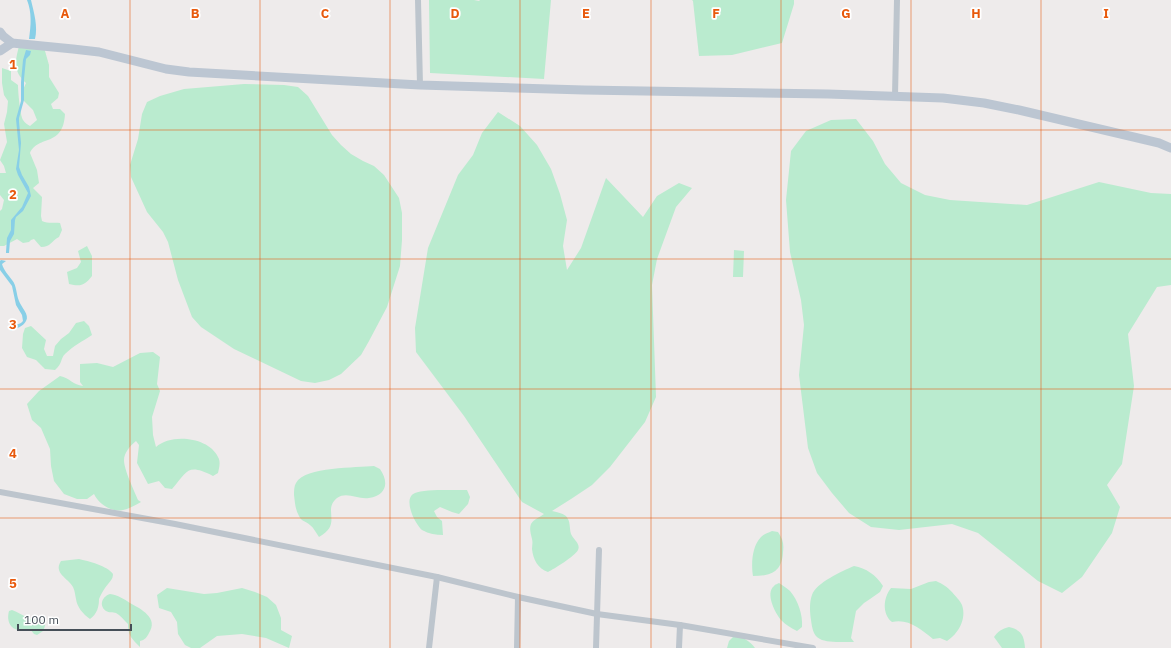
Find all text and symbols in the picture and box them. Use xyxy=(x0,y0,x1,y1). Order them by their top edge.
text: A xyxy=(61,5,70,22)
text: B xyxy=(191,5,200,22)
text: C xyxy=(321,5,330,22)
text: D xyxy=(450,5,460,22)
text: E xyxy=(582,5,590,22)
text: F xyxy=(712,5,720,22)
text: G xyxy=(841,5,851,22)
text: H xyxy=(971,5,981,22)
text: I xyxy=(1103,5,1109,22)
text: 1 xyxy=(9,56,17,73)
text: 2 xyxy=(9,186,17,203)
text: 3 xyxy=(9,316,17,333)
text: 4 xyxy=(9,445,17,462)
text: 5 xyxy=(9,575,17,592)
scale bar xyxy=(18,606,131,632)
text: 100 m xyxy=(24,612,59,627)

